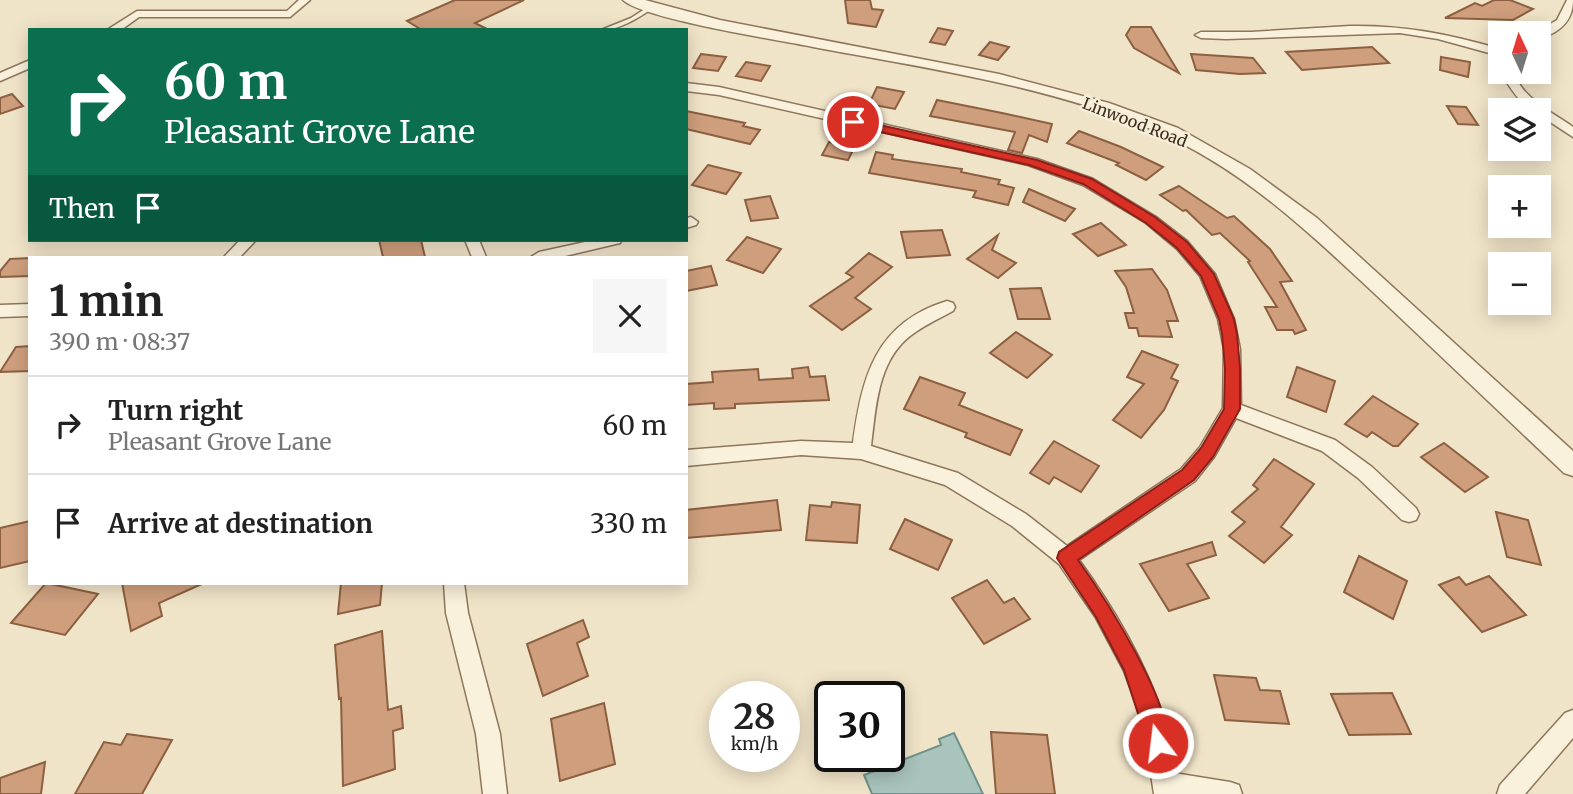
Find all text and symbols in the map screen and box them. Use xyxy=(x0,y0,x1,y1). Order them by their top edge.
north arrow xyxy=(1488,21,1550,84)
map controls xyxy=(1488,21,1551,315)
text: 60 m xyxy=(164,51,287,112)
icon: right xyxy=(49,56,140,147)
pin xyxy=(823,92,883,152)
street label: Linwood Road xyxy=(1080,93,1191,151)
button: layers xyxy=(1488,98,1551,161)
icon: arrive xyxy=(834,103,872,141)
text: Pleasant Grove Lane xyxy=(164,112,475,152)
button: + xyxy=(1488,175,1551,238)
icon: arrive xyxy=(129,189,167,227)
text: Then xyxy=(49,192,115,225)
button: − xyxy=(1488,252,1551,315)
text: 1 min xyxy=(49,275,163,327)
button: close xyxy=(593,279,667,353)
text: 390 m · 08:37 xyxy=(49,327,190,356)
text: Turn right xyxy=(108,394,243,427)
icon: right xyxy=(49,406,87,444)
text: 60 m xyxy=(603,409,667,442)
text: Pleasant Grove Lane xyxy=(108,427,332,456)
icon: arrive xyxy=(49,504,87,542)
text: Arrive at destination xyxy=(108,507,373,540)
text: 330 m xyxy=(590,507,667,540)
speed limit sign: 30 xyxy=(814,681,905,772)
text: 28 xyxy=(733,695,776,739)
position arrow xyxy=(1121,706,1195,780)
text: km/h xyxy=(731,732,778,755)

